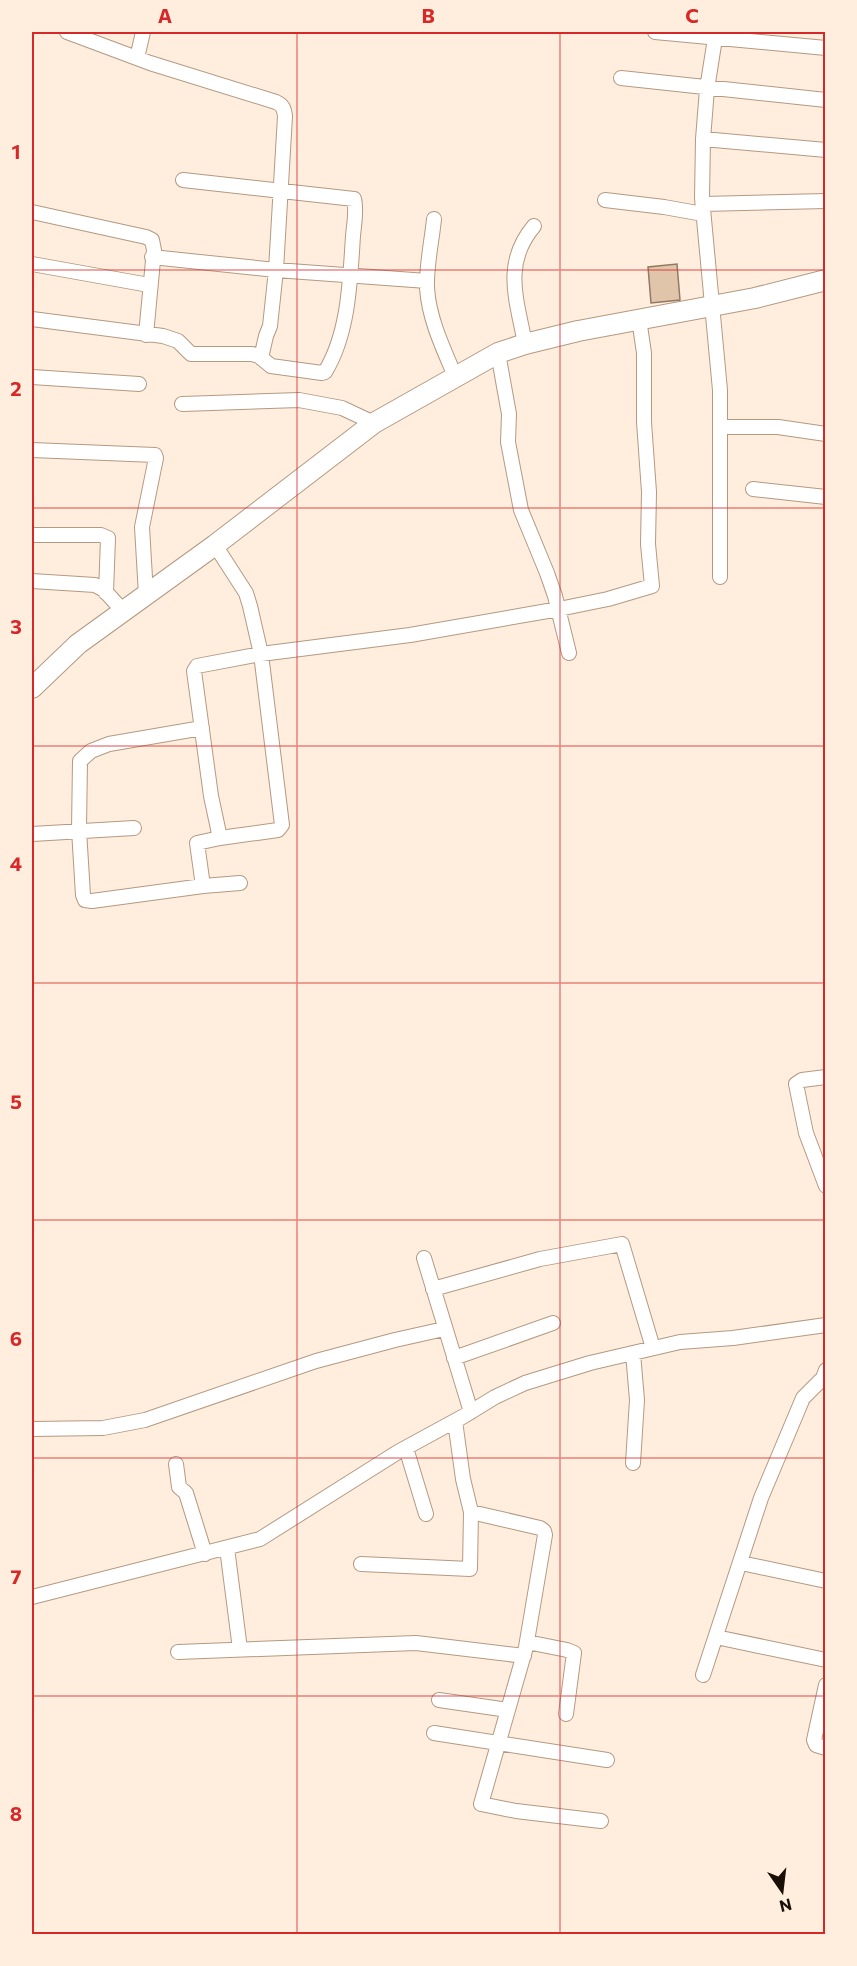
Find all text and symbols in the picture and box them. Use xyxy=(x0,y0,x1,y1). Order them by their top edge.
text: A xyxy=(158,3,172,27)
text: B xyxy=(421,3,435,27)
text: C xyxy=(685,3,699,27)
text: 1 xyxy=(11,139,21,163)
text: 2 xyxy=(10,376,22,400)
text: 3 xyxy=(10,614,22,638)
text: 4 xyxy=(10,851,22,875)
text: 5 xyxy=(10,1089,22,1113)
text: 6 xyxy=(10,1326,22,1350)
text: 7 xyxy=(11,1564,22,1588)
text: 8 xyxy=(10,1801,22,1825)
north arrow xyxy=(752,1861,812,1921)
text: N xyxy=(778,1895,794,1917)

